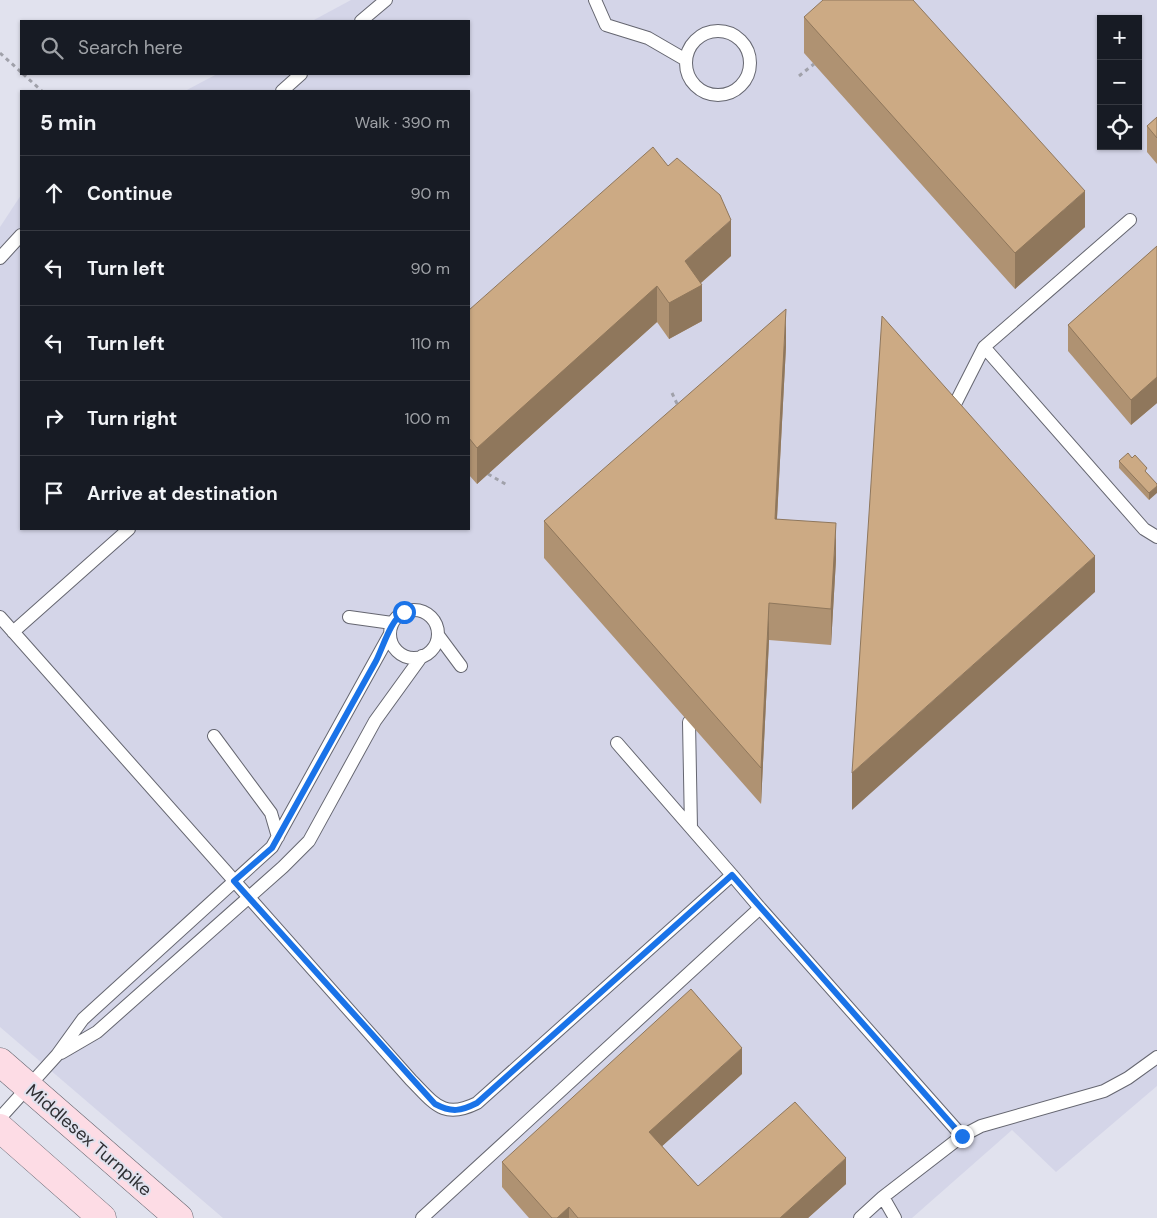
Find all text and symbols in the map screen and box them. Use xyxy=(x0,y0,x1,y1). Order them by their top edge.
map controls xyxy=(1097,15,1142,150)
button: + xyxy=(1097,15,1142,60)
search box xyxy=(20,20,470,75)
icon: search xyxy=(38,34,66,62)
text: Search here xyxy=(78,35,183,60)
button: − xyxy=(1097,60,1142,105)
button: locate xyxy=(1097,105,1142,150)
text: 5 min xyxy=(40,109,96,137)
text: Walk · 390 m xyxy=(355,112,450,133)
icon: ahead xyxy=(40,179,68,207)
text: Continue xyxy=(87,181,173,206)
text: 90 m xyxy=(410,183,450,204)
icon: left xyxy=(40,254,68,282)
text: Turn left xyxy=(87,256,165,281)
text: 90 m xyxy=(410,258,450,279)
icon: left xyxy=(40,329,68,357)
text: Turn left xyxy=(87,331,165,356)
text: 110 m xyxy=(411,333,450,354)
icon: right xyxy=(40,404,68,432)
text: Turn right xyxy=(87,406,177,431)
text: 100 m xyxy=(405,408,450,429)
icon: arrive xyxy=(40,479,68,507)
text: Arrive at destination xyxy=(87,481,278,506)
route start xyxy=(393,601,416,624)
street label: Middlesex Turnpike xyxy=(21,1079,157,1201)
route end xyxy=(951,1125,974,1148)

